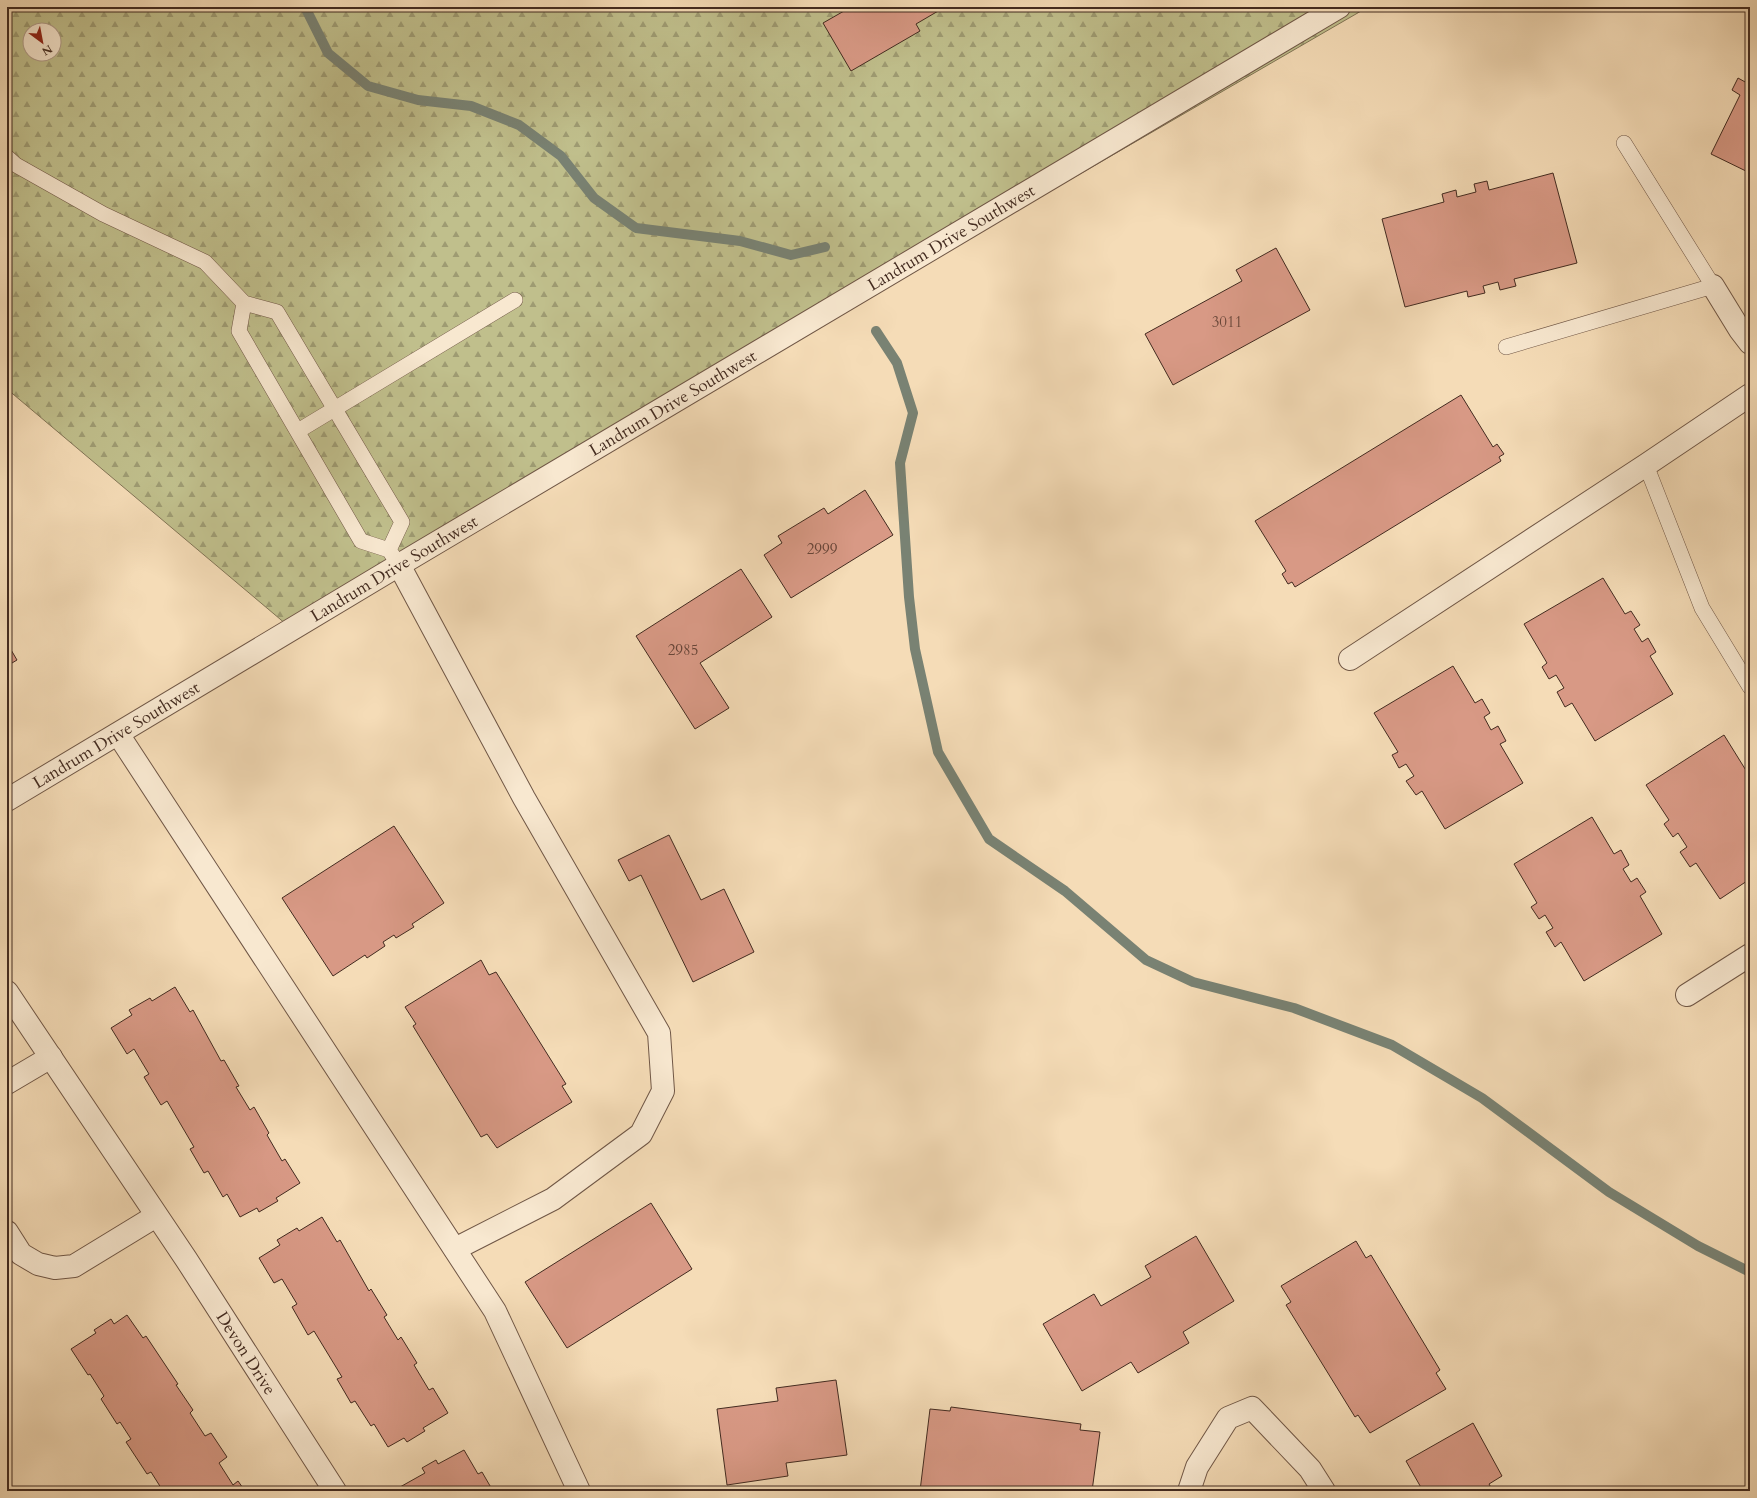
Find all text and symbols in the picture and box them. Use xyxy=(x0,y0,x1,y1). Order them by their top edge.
north arrow xyxy=(22,22,62,62)
text: N xyxy=(39,41,55,59)
street label: Landrum Drive Southwest xyxy=(863,178,1039,296)
house number: 3011 xyxy=(1212,312,1242,332)
street label: Landrum Drive Southwest xyxy=(584,344,761,461)
street label: Landrum Drive Southwest xyxy=(306,509,482,627)
house number: 2999 xyxy=(807,539,838,559)
house number: 2985 xyxy=(668,640,698,660)
street label: Landrum Drive Southwest xyxy=(28,675,204,794)
street label: Devon Drive xyxy=(211,1307,282,1399)

